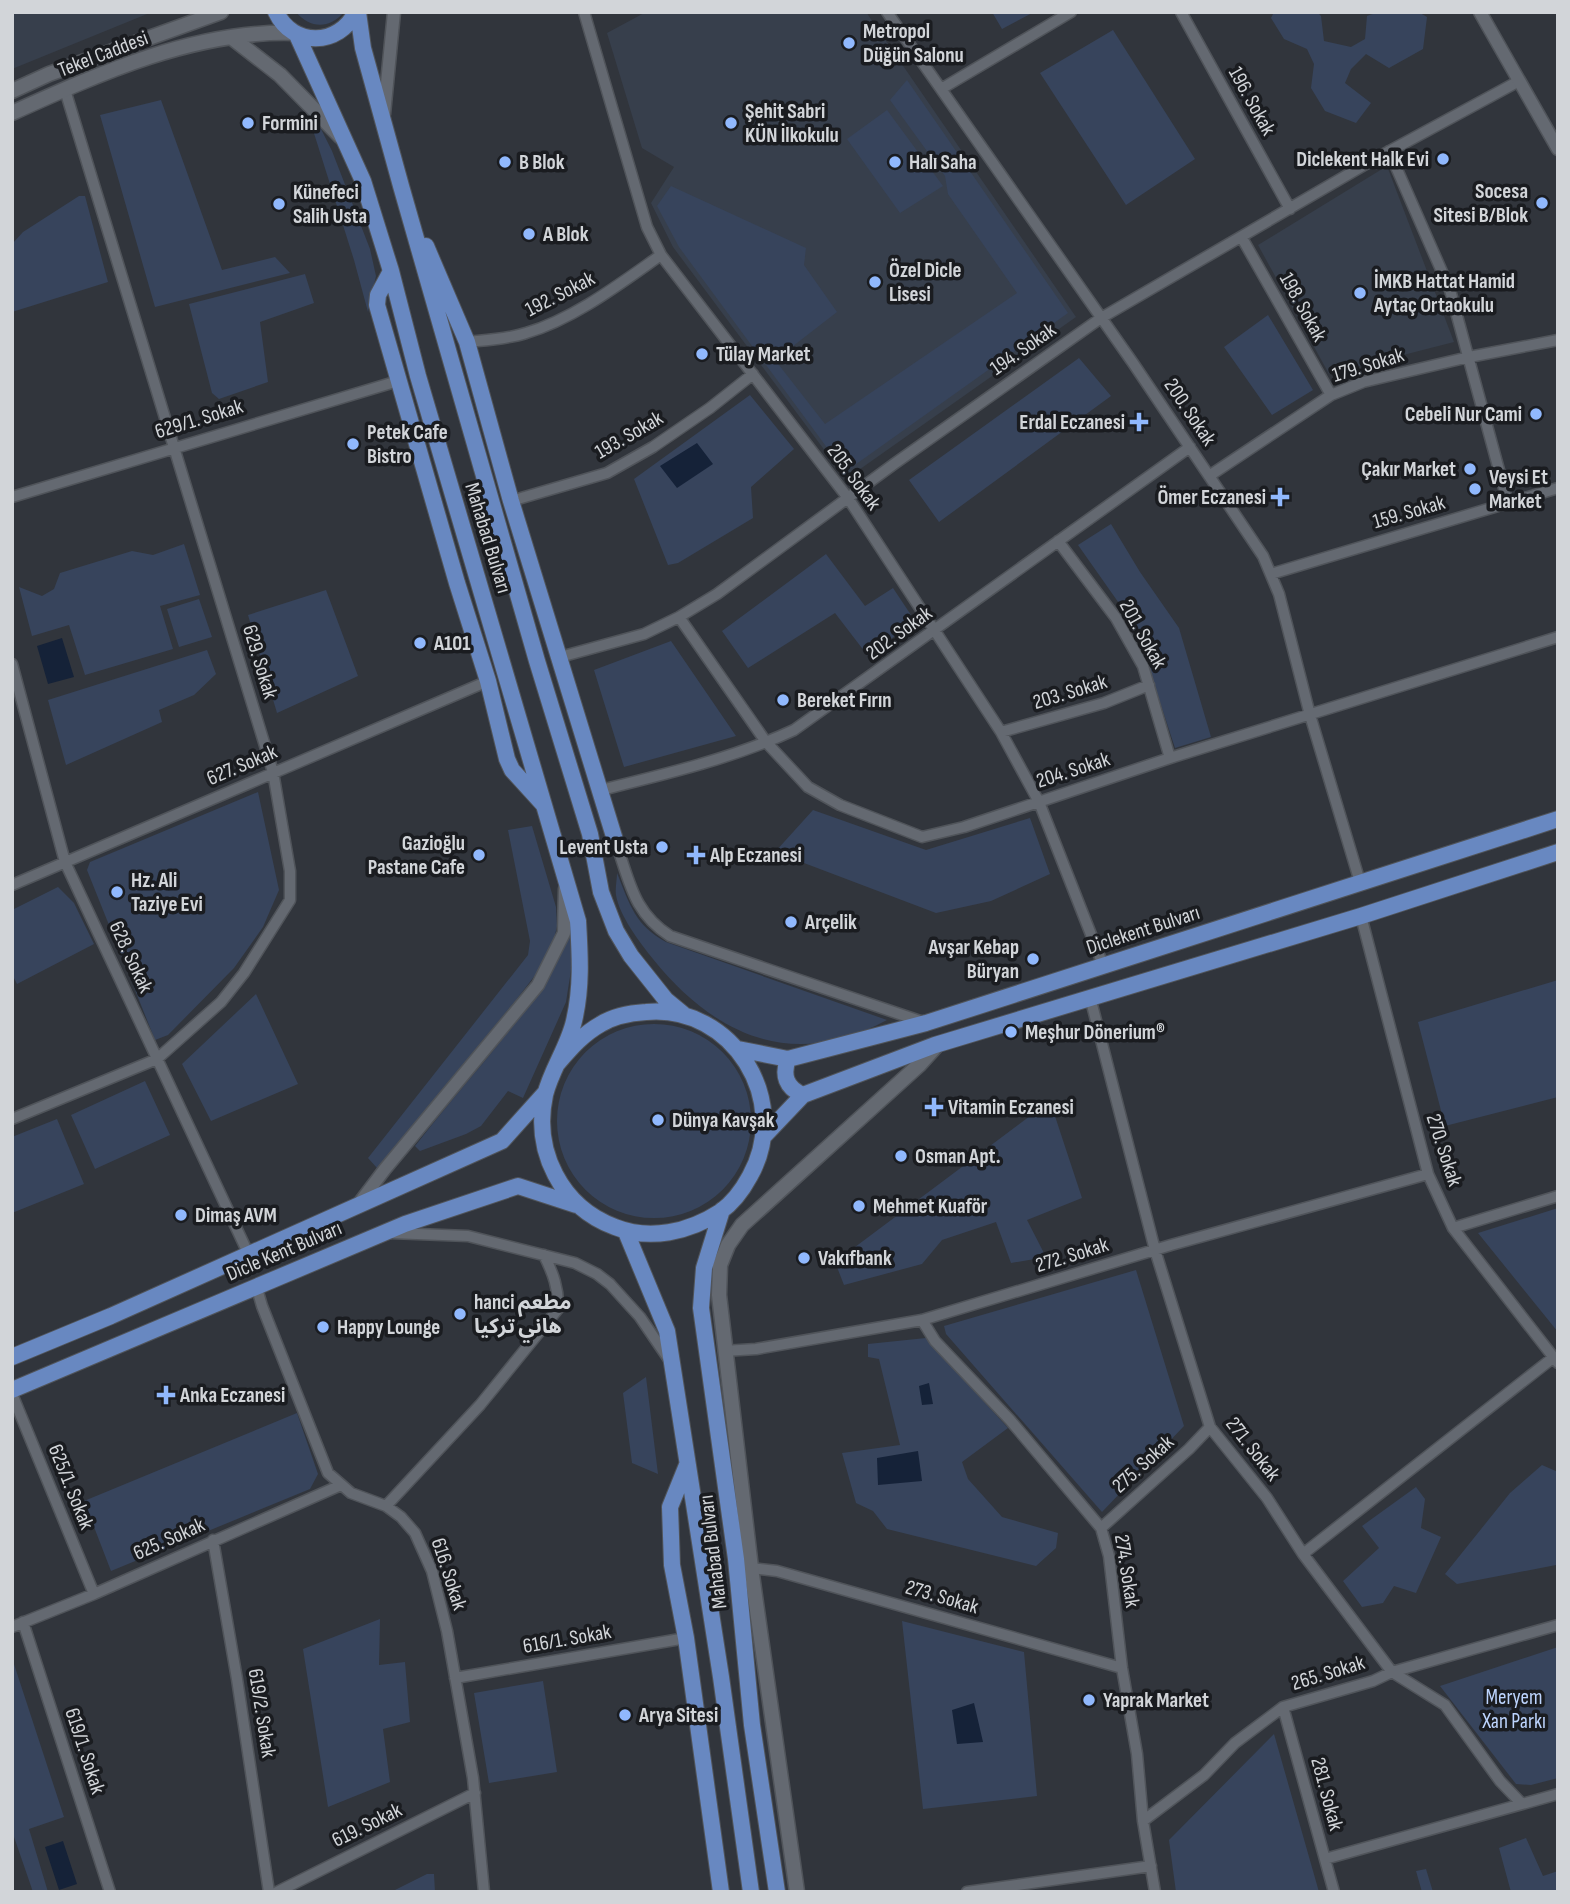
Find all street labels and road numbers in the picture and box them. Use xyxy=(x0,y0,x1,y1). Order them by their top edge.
street label: Tekel Caddesi xyxy=(55,25,151,83)
street label: 196. Sokak xyxy=(1223,62,1281,140)
street label: 192. Sokak xyxy=(521,266,599,322)
street label: 198. Sokak xyxy=(1274,268,1332,346)
street label: 194. Sokak xyxy=(985,317,1061,381)
street label: 179. Sokak xyxy=(1329,342,1407,388)
street label: 200. Sokak xyxy=(1158,374,1222,450)
street label: 629/1. Sokak xyxy=(152,394,246,444)
street label: 193. Sokak xyxy=(590,406,668,464)
street label: 205. Sokak xyxy=(822,439,886,515)
street label: Mahabad Bulvarı xyxy=(459,480,517,596)
street label: 159. Sokak xyxy=(1370,490,1448,534)
street label: 201. Sokak xyxy=(1114,595,1172,673)
street label: 202. Sokak xyxy=(861,601,937,665)
street label: 629. Sokak xyxy=(237,622,283,702)
street label: 203. Sokak xyxy=(1030,669,1110,715)
street label: 627. Sokak xyxy=(203,739,281,791)
street label: 204. Sokak xyxy=(1033,746,1113,794)
street label: Diclekent Bulvarı xyxy=(1083,900,1203,960)
street label: 628. Sokak xyxy=(104,917,158,997)
street label: 270. Sokak xyxy=(1421,1111,1467,1189)
street label: Dicle Kent Bulvarı xyxy=(223,1216,345,1286)
street label: 272. Sokak xyxy=(1033,1232,1111,1278)
street label: 271. Sokak xyxy=(1220,1412,1286,1486)
street label: 275. Sokak xyxy=(1107,1430,1179,1498)
street label: 625/1. Sokak xyxy=(43,1441,99,1533)
street label: Mahabad Bulvarı xyxy=(694,1494,732,1610)
street label: 625. Sokak xyxy=(129,1512,209,1566)
street label: 274. Sokak xyxy=(1109,1533,1145,1609)
street label: 616. Sokak xyxy=(426,1535,472,1613)
street label: 273. Sokak xyxy=(902,1575,982,1619)
street label: 616/1. Sokak xyxy=(521,1619,613,1659)
street label: 265. Sokak xyxy=(1288,1650,1368,1696)
street label: 619/2. Sokak xyxy=(243,1667,281,1759)
street label: 619/1. Sokak xyxy=(59,1705,111,1797)
street label: 281. Sokak xyxy=(1305,1755,1349,1833)
street label: 619. Sokak xyxy=(328,1797,406,1853)

